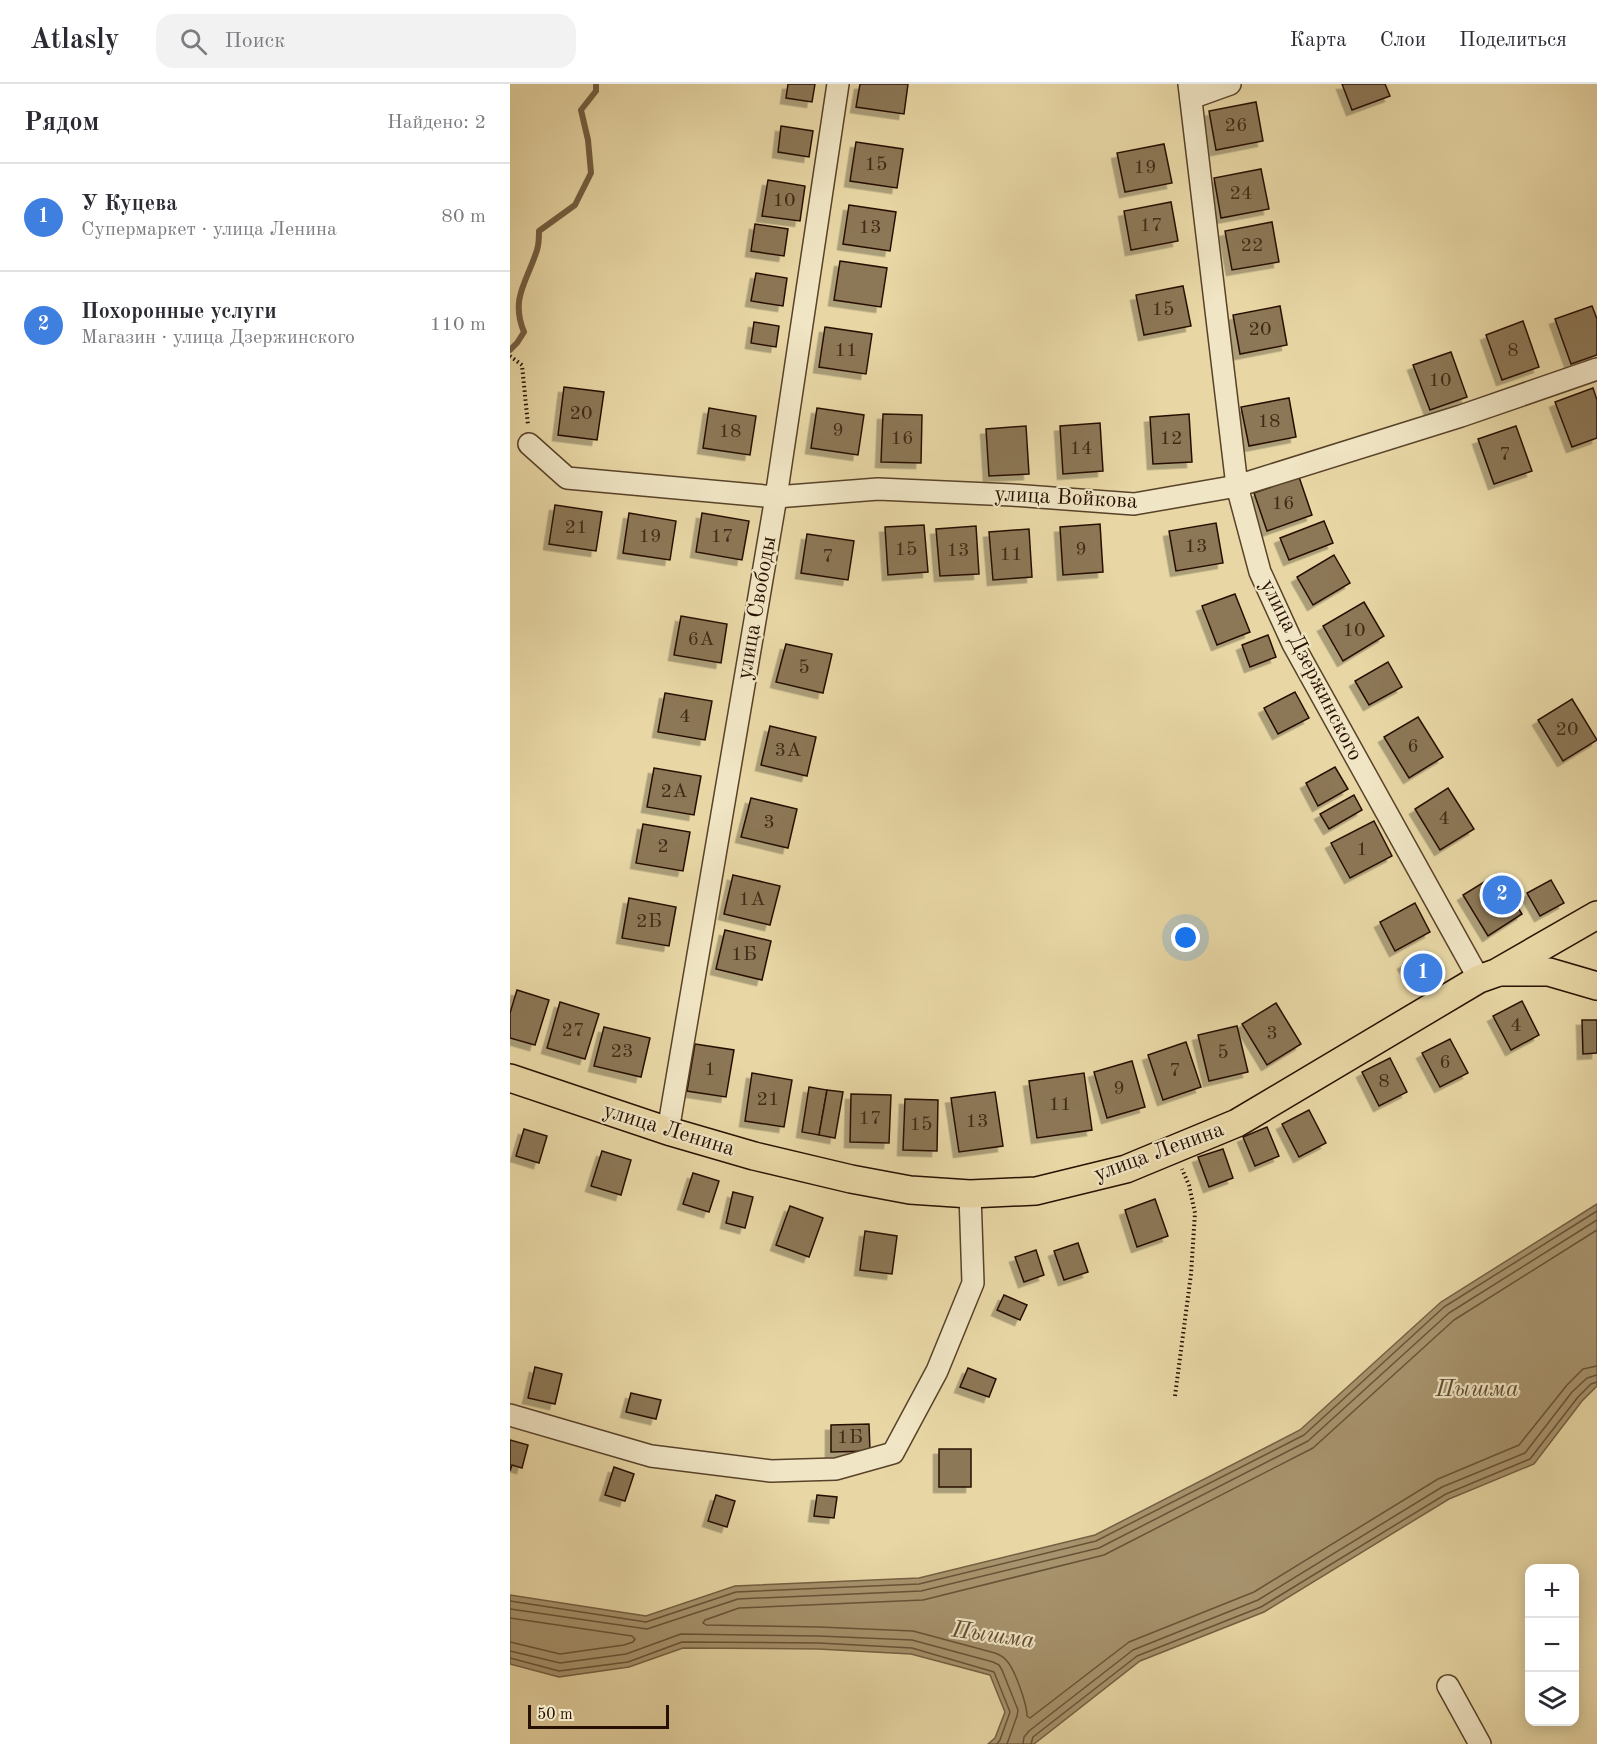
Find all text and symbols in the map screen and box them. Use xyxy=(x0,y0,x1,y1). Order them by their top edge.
search box xyxy=(156,14,576,68)
icon: search xyxy=(177,25,210,58)
text: Atlasly xyxy=(30,27,120,55)
text: Поиск xyxy=(225,30,285,52)
text: Карта xyxy=(1290,30,1347,51)
text: Слои xyxy=(1380,30,1426,51)
text: Поделиться xyxy=(1459,30,1567,51)
text: Рядом xyxy=(24,110,99,136)
text: Найдено: 2 xyxy=(387,113,486,133)
house number: 26 xyxy=(1224,116,1248,136)
house number: 15 xyxy=(864,155,888,175)
house number: 19 xyxy=(1133,158,1157,178)
house number: 24 xyxy=(1229,184,1253,204)
house number: 10 xyxy=(772,191,796,211)
text: У Куцева xyxy=(81,193,177,215)
text: 1 xyxy=(38,207,49,227)
text: 80 m xyxy=(441,207,486,227)
house number: 17 xyxy=(1139,216,1163,236)
house number: 13 xyxy=(858,218,882,238)
text: Супермаркет · улица Ленина xyxy=(81,220,337,240)
house number: 22 xyxy=(1240,236,1264,256)
house number: 15 xyxy=(1151,300,1175,320)
text: Похоронные услуги xyxy=(81,301,277,323)
text: 2 xyxy=(38,315,49,335)
text: 110 m xyxy=(430,315,486,335)
house number: 20 xyxy=(1248,320,1272,340)
text: Магазин · улица Дзержинского xyxy=(81,328,355,348)
house number: 11 xyxy=(834,341,858,361)
house number: 8 xyxy=(1507,341,1519,361)
house number: 10 xyxy=(1428,371,1452,391)
house number: 20 xyxy=(569,404,593,424)
house number: 18 xyxy=(1257,412,1281,432)
house number: 9 xyxy=(832,421,844,441)
house number: 18 xyxy=(718,422,742,442)
house number: 16 xyxy=(890,429,914,449)
house number: 12 xyxy=(1159,429,1183,449)
house number: 14 xyxy=(1069,439,1093,459)
house number: 7 xyxy=(1499,445,1511,465)
street label: улица Войкова xyxy=(994,483,1138,513)
house number: 16 xyxy=(1271,494,1295,514)
house number: 21 xyxy=(564,518,588,538)
house number: 19 xyxy=(638,527,662,547)
house number: 17 xyxy=(710,527,734,547)
street label: улица Свободы xyxy=(734,535,780,681)
house number: 13 xyxy=(1184,537,1208,557)
house number: 15 xyxy=(894,540,918,560)
house number: 9 xyxy=(1075,540,1087,560)
house number: 13 xyxy=(946,541,970,561)
house number: 11 xyxy=(999,545,1023,565)
house number: 7 xyxy=(822,547,834,567)
street label: улица Дзержинского xyxy=(1256,576,1366,764)
house number: 10 xyxy=(1342,621,1366,641)
house number: 6А xyxy=(688,630,714,650)
house number: 5 xyxy=(798,658,810,678)
house number: 4 xyxy=(679,707,691,727)
house number: 20 xyxy=(1555,720,1579,740)
house number: 6 xyxy=(1407,737,1419,757)
house number: 3А xyxy=(775,741,801,761)
house number: 2А xyxy=(661,782,687,802)
house number: 4 xyxy=(1438,809,1450,829)
house number: 3 xyxy=(763,813,775,833)
house number: 2 xyxy=(657,837,669,857)
house number: 1 xyxy=(1356,840,1368,860)
pin: 2 xyxy=(1482,872,1522,918)
house number: 1А xyxy=(739,890,765,910)
house number: 2Б xyxy=(636,912,662,932)
your location xyxy=(1171,923,1200,952)
house number: 1Б xyxy=(731,945,757,965)
pin: 1 xyxy=(1404,950,1442,996)
house number: 4 xyxy=(1510,1016,1522,1036)
house number: 27 xyxy=(561,1021,585,1041)
house number: 3 xyxy=(1266,1024,1278,1044)
house number: 23 xyxy=(610,1042,634,1062)
house number: 5 xyxy=(1217,1043,1229,1063)
house number: 6 xyxy=(1439,1053,1451,1073)
house number: 1 xyxy=(704,1060,716,1080)
house number: 7 xyxy=(1169,1061,1181,1081)
house number: 8 xyxy=(1378,1072,1390,1092)
house number: 9 xyxy=(1113,1079,1125,1099)
house number: 21 xyxy=(756,1090,780,1110)
house number: 11 xyxy=(1048,1095,1072,1115)
street label: улица Ленина xyxy=(601,1100,738,1161)
house number: 17 xyxy=(858,1109,882,1129)
house number: 13 xyxy=(965,1112,989,1132)
house number: 15 xyxy=(909,1115,933,1135)
street label: улица Ленина xyxy=(1091,1118,1227,1186)
water label: Пышма xyxy=(1434,1378,1519,1402)
house number: 1Б xyxy=(837,1428,863,1448)
map controls xyxy=(1525,1564,1579,1726)
button: + xyxy=(1525,1564,1579,1618)
water label: Пышма xyxy=(949,1618,1036,1654)
button: − xyxy=(1525,1618,1579,1672)
button: layers xyxy=(1525,1672,1579,1726)
scale bar xyxy=(528,1702,669,1730)
text: 50 m xyxy=(537,1707,573,1723)

